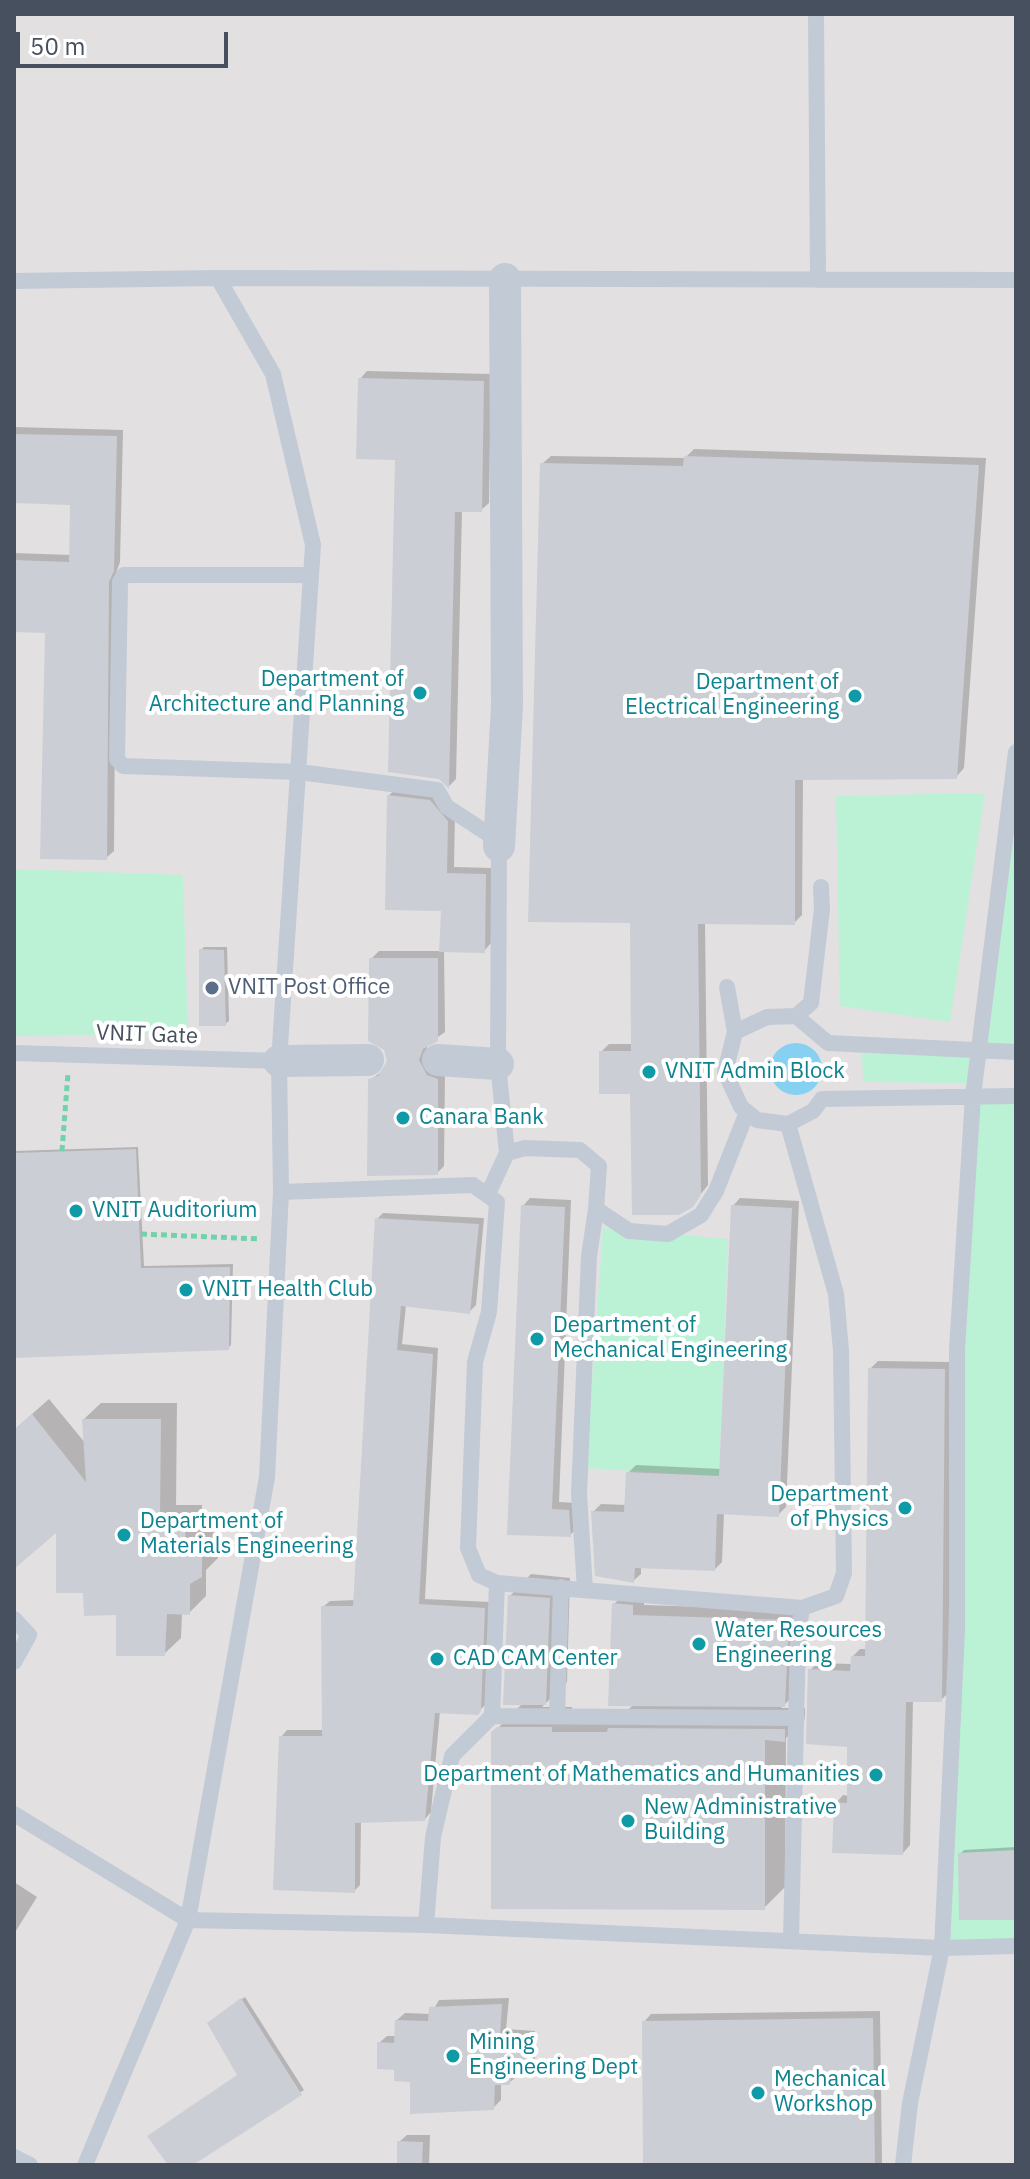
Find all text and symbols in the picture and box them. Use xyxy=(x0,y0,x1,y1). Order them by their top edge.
scale bar xyxy=(20,16,232,66)
text: 50 m xyxy=(30,30,85,62)
place label: Department of Architecture and Planning xyxy=(149,667,404,718)
place label: Department of Electrical Engineering xyxy=(625,670,839,722)
marker: Department of Architecture and Planning xyxy=(411,684,429,702)
marker: Department of Electrical Engineering xyxy=(846,687,864,705)
place label: VNIT Post Office xyxy=(228,975,390,1001)
marker: VNIT Post Office xyxy=(203,979,221,997)
street label: VNIT Gate xyxy=(96,1020,198,1050)
place label: VNIT Admin Block xyxy=(665,1059,845,1085)
marker: VNIT Admin Block xyxy=(640,1063,658,1081)
place label: Canara Bank xyxy=(419,1105,544,1131)
marker: Canara Bank xyxy=(394,1109,412,1127)
place label: VNIT Auditorium xyxy=(92,1198,257,1224)
marker: VNIT Auditorium xyxy=(67,1202,85,1220)
place label: VNIT Health Club xyxy=(202,1277,373,1303)
marker: VNIT Health Club xyxy=(177,1281,195,1299)
place label: Department of Mechanical Engineering xyxy=(553,1313,787,1364)
marker: Department of Mechanical Engineering xyxy=(528,1330,546,1348)
place label: Department of Physics xyxy=(770,1482,889,1534)
marker: Department of Physics xyxy=(896,1499,914,1517)
place label: Department of Materials Engineering xyxy=(140,1509,353,1560)
marker: Department of Materials Engineering xyxy=(115,1526,133,1544)
place label: Water Resources Engineering xyxy=(715,1618,882,1670)
marker: Water Resources Engineering xyxy=(690,1635,708,1653)
place label: CAD CAM Center xyxy=(453,1646,618,1672)
marker: CAD CAM Center xyxy=(428,1650,446,1668)
place label: Department of Mathematics and Humanities xyxy=(423,1762,860,1788)
marker: Department of Mathematics and Humanities xyxy=(867,1766,885,1784)
place label: New Administrative Building xyxy=(644,1795,837,1846)
marker: New Administrative Building xyxy=(619,1812,637,1830)
place label: Mining Engineering Dept xyxy=(469,2030,638,2082)
marker: Mining Engineering Dept xyxy=(444,2047,462,2065)
place label: Mechanical Workshop xyxy=(774,2067,886,2118)
marker: Mechanical Workshop xyxy=(749,2084,767,2102)

